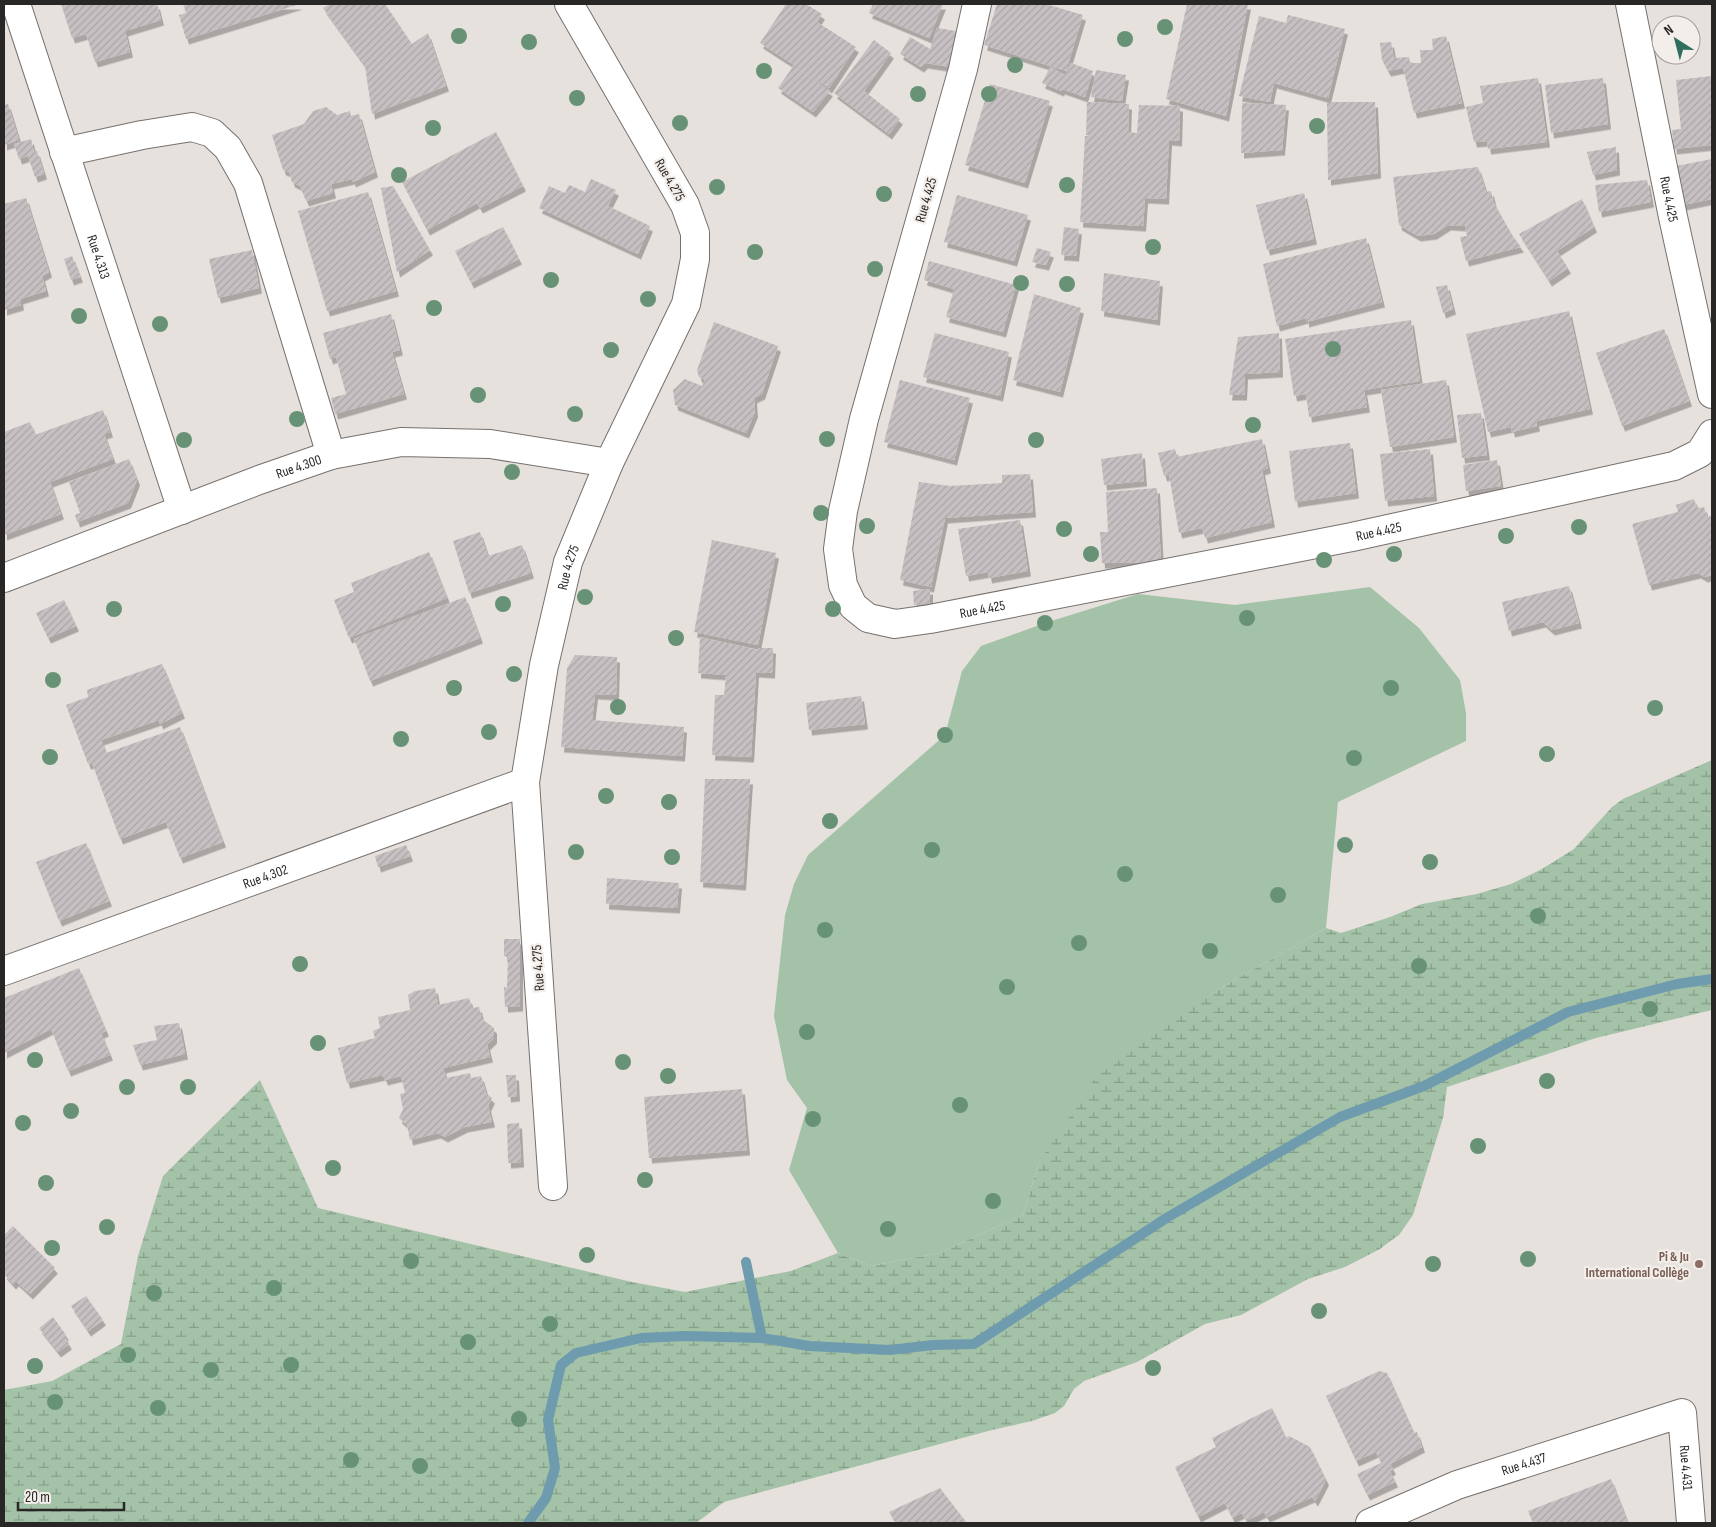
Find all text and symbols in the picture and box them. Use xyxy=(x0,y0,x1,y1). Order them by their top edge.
north arrow xyxy=(1651,15,1701,65)
text: N xyxy=(1661,21,1677,39)
street label: Rue 4.275 xyxy=(651,156,689,205)
street label: Rue 4.425 xyxy=(911,175,941,224)
street label: Rue 4.425 xyxy=(1656,175,1682,224)
street label: Rue 4.313 xyxy=(84,233,114,281)
street label: Rue 4.300 xyxy=(273,451,324,482)
street label: Rue 4.425 xyxy=(1354,518,1403,544)
street label: Rue 4.275 xyxy=(553,542,583,592)
street label: Rue 4.425 xyxy=(958,596,1007,622)
street label: Rue 4.302 xyxy=(241,860,290,892)
street label: Rue 4.275 xyxy=(528,944,548,992)
place label: Pi & Ju International Collège xyxy=(1586,1248,1689,1281)
marker: Pi & Ju International Collège xyxy=(1693,1258,1705,1270)
street label: Rue 4.431 xyxy=(1676,1444,1697,1491)
street label: Rue 4.437 xyxy=(1499,1448,1549,1479)
scale bar xyxy=(18,1480,124,1512)
text: 20 m xyxy=(25,1488,50,1507)

